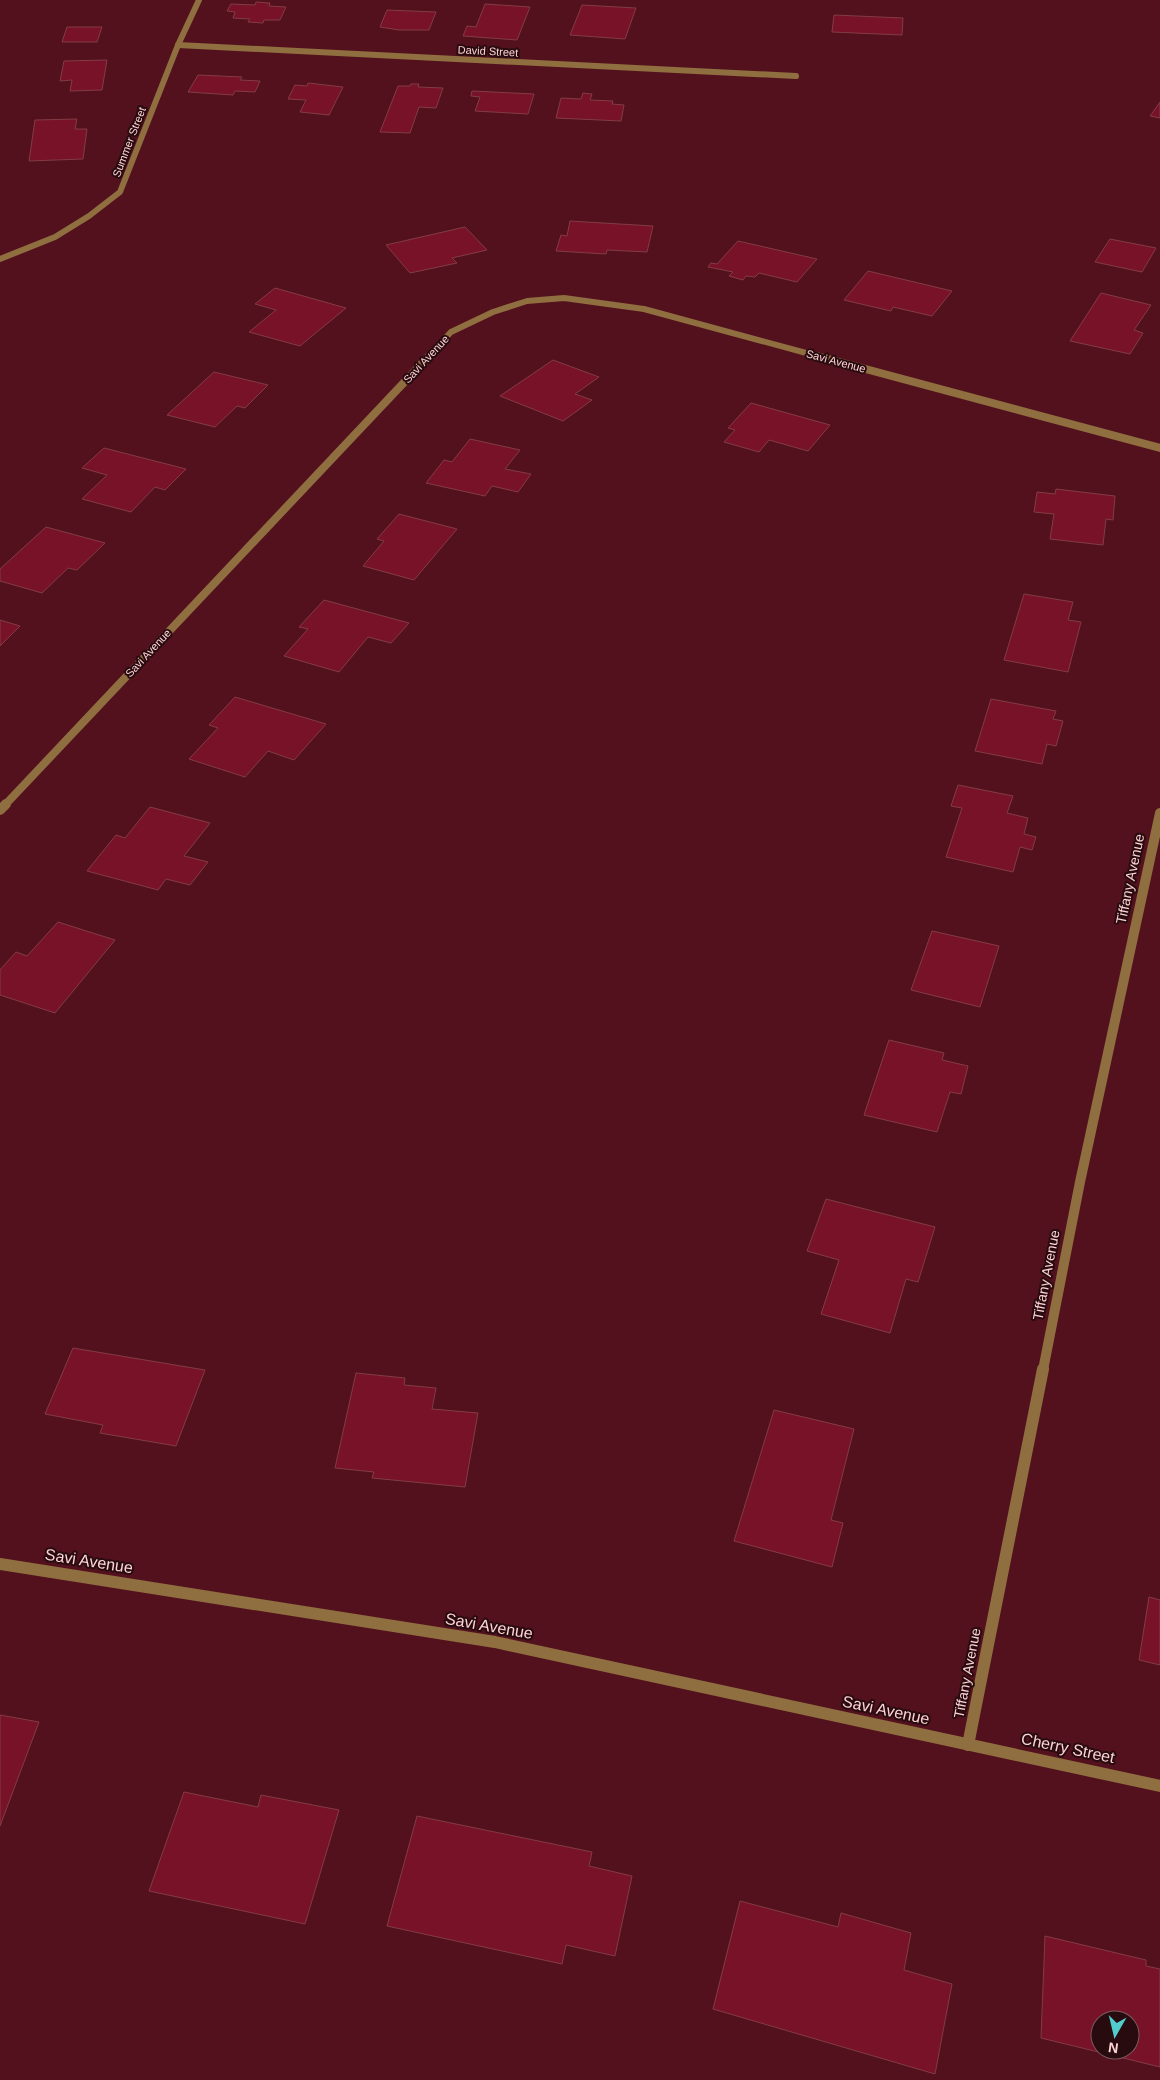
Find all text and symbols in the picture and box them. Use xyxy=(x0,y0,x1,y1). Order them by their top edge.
street label: David Street xyxy=(457,43,519,59)
street label: Summer Street xyxy=(110,105,148,179)
street label: Savi Avenue xyxy=(401,333,451,385)
street label: Savi Avenue xyxy=(805,347,867,375)
street label: Savi Avenue xyxy=(123,627,173,679)
street label: Tiffany Avenue xyxy=(1113,832,1147,925)
street label: Tiffany Avenue xyxy=(1029,1228,1063,1321)
street label: Savi Avenue xyxy=(44,1546,134,1576)
street label: Savi Avenue xyxy=(444,1610,534,1642)
street label: Tiffany Avenue xyxy=(950,1626,984,1719)
street label: Savi Avenue xyxy=(841,1692,931,1728)
street label: Cherry Street xyxy=(1020,1730,1117,1766)
north arrow xyxy=(1090,2010,1140,2060)
text: N xyxy=(1107,2039,1119,2057)

